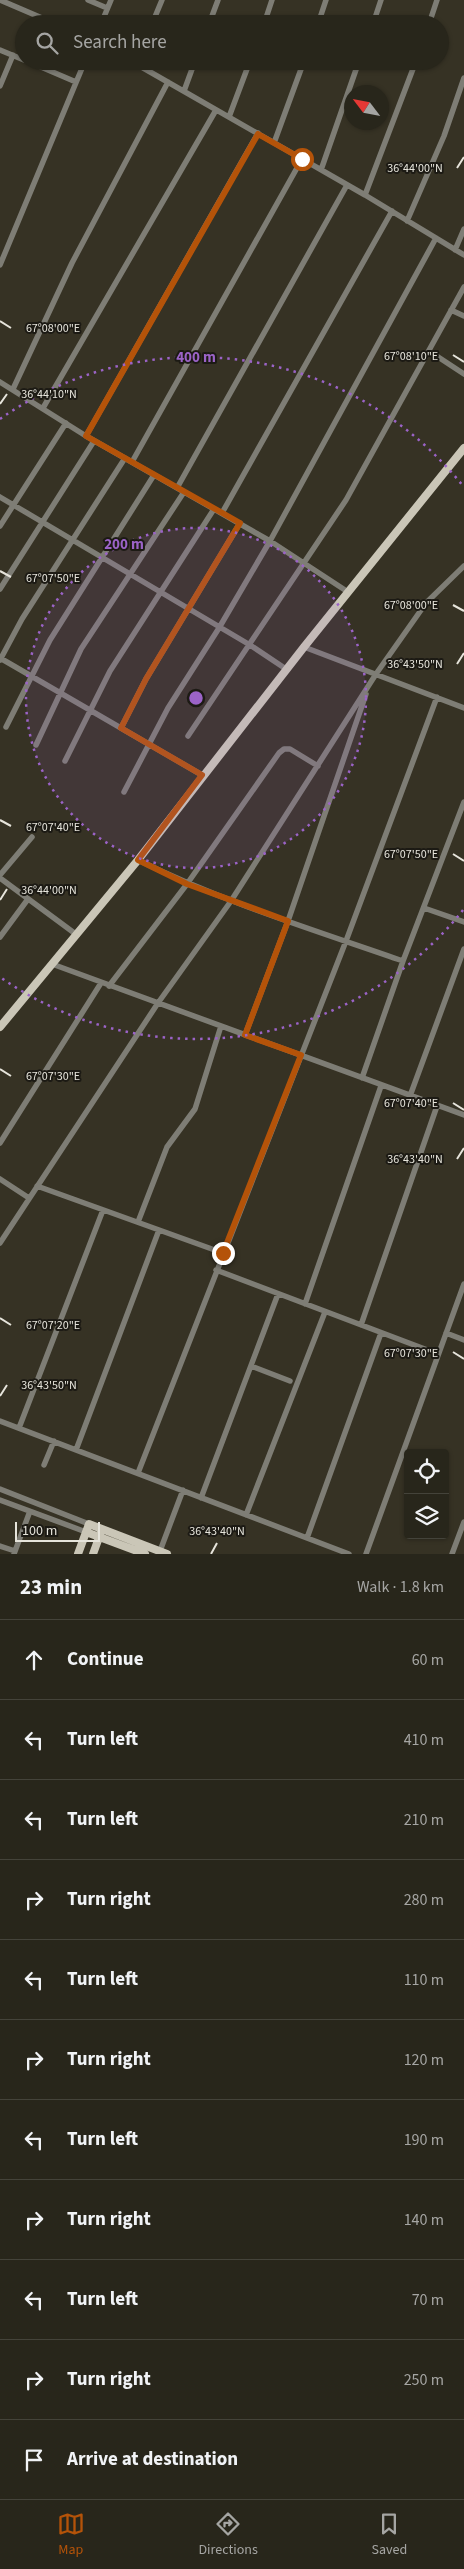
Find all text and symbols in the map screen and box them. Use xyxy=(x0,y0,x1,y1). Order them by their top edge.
search box xyxy=(15,15,449,70)
icon: search xyxy=(33,29,61,57)
text: Search here xyxy=(73,29,167,56)
north arrow xyxy=(344,85,389,130)
route start xyxy=(291,148,314,171)
text: 36°44'00"N xyxy=(387,160,443,177)
text: 67°08'00"E xyxy=(26,320,80,337)
text: 400 m xyxy=(176,347,216,368)
text: 67°08'10"E xyxy=(384,348,438,365)
text: 36°44'10"N xyxy=(21,386,77,403)
text: 200 m xyxy=(104,534,144,555)
text: 67°07'50"E xyxy=(26,570,80,587)
text: 67°08'00"E xyxy=(384,597,438,614)
text: 36°43'50"N xyxy=(387,656,443,673)
centre of rings xyxy=(187,689,205,707)
text: 67°07'40"E xyxy=(26,819,80,836)
text: 67°07'50"E xyxy=(384,846,438,863)
text: 36°44'00"N xyxy=(21,882,77,899)
text: 67°07'30"E xyxy=(26,1068,80,1085)
text: 67°07'40"E xyxy=(384,1095,438,1112)
text: 36°43'40"N xyxy=(387,1151,443,1168)
route end xyxy=(212,1242,235,1265)
text: 67°07'20"E xyxy=(26,1317,80,1334)
text: 67°07'30"E xyxy=(384,1345,438,1362)
text: 36°43'50"N xyxy=(21,1377,77,1394)
map controls xyxy=(404,1449,449,1539)
button: locate xyxy=(404,1449,449,1494)
button: layers xyxy=(404,1494,449,1539)
scale bar xyxy=(15,1519,100,1542)
text: 100 m xyxy=(22,1521,57,1541)
text: 36°43'40"N xyxy=(189,1523,245,1540)
text: 23 min xyxy=(20,1572,82,1602)
text: Walk · 1.8 km xyxy=(357,1576,444,1598)
icon: ahead xyxy=(20,1646,48,1674)
text: Continue xyxy=(67,1646,144,1673)
text: 60 m xyxy=(412,1649,444,1671)
icon: left xyxy=(20,1726,48,1754)
text: Turn left xyxy=(67,1726,138,1753)
text: 410 m xyxy=(404,1729,444,1751)
icon: left xyxy=(20,1806,48,1834)
text: Turn left xyxy=(67,1806,138,1833)
text: 210 m xyxy=(404,1809,444,1831)
icon: right xyxy=(20,1886,48,1914)
text: Turn right xyxy=(67,1886,151,1913)
text: 280 m xyxy=(404,1889,444,1911)
icon: left xyxy=(20,1966,48,1994)
text: Turn left xyxy=(67,1966,138,1993)
text: 110 m xyxy=(404,1969,444,1991)
icon: right xyxy=(20,2046,48,2074)
text: Turn right xyxy=(67,2046,151,2073)
text: 120 m xyxy=(404,2049,444,2071)
icon: left xyxy=(20,2126,48,2154)
text: Turn left xyxy=(67,2126,138,2153)
text: 190 m xyxy=(404,2129,444,2151)
icon: right xyxy=(20,2206,48,2234)
text: Turn right xyxy=(67,2206,151,2233)
text: 140 m xyxy=(404,2209,444,2231)
icon: left xyxy=(20,2286,48,2314)
text: Turn left xyxy=(67,2286,138,2313)
text: 70 m xyxy=(412,2289,444,2311)
icon: right xyxy=(20,2366,48,2394)
text: Turn right xyxy=(67,2366,151,2393)
text: 250 m xyxy=(404,2369,444,2391)
icon: arrive xyxy=(20,2446,48,2474)
text: Arrive at destination xyxy=(67,2446,238,2473)
tab: Map xyxy=(57,2510,85,2560)
tab: Directions xyxy=(199,2510,258,2560)
tab: Saved xyxy=(371,2510,407,2560)

